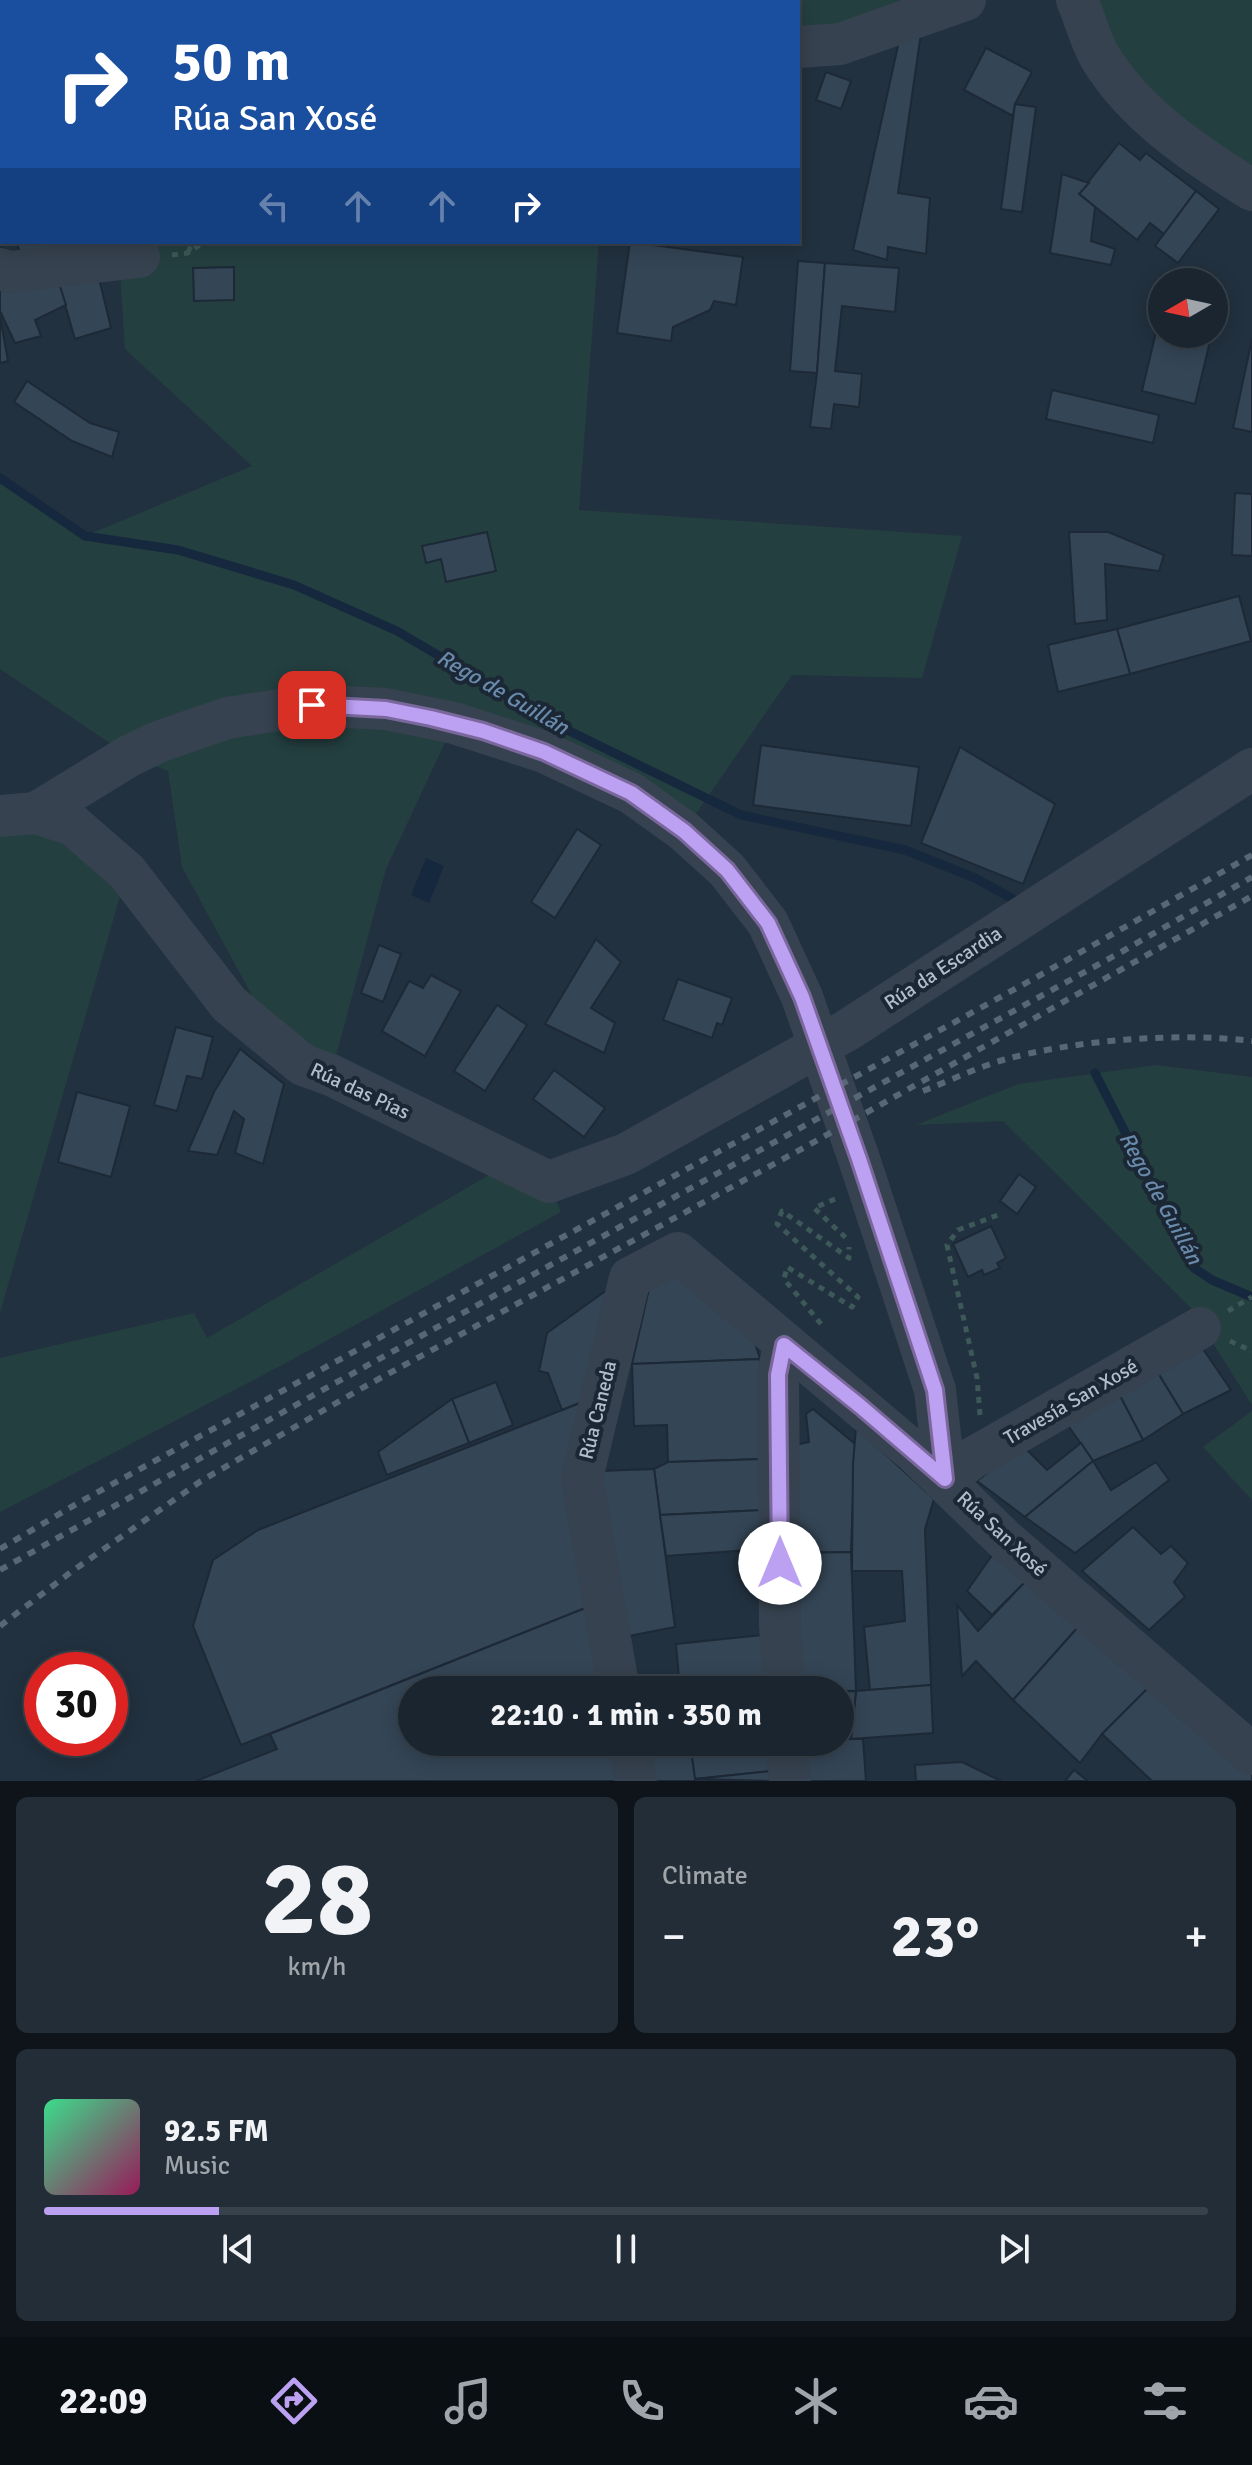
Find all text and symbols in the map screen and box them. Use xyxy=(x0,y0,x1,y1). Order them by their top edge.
text: 50 m xyxy=(172,27,290,96)
icon: right xyxy=(40,32,144,136)
text: Rúa San Xosé xyxy=(172,96,377,141)
icon: left xyxy=(252,184,296,228)
icon: ahead xyxy=(336,184,380,228)
icon: ahead xyxy=(420,184,464,228)
icon: right xyxy=(504,184,548,228)
north arrow xyxy=(1148,268,1228,348)
map controls xyxy=(1148,268,1228,348)
water label: Rego de Guillán xyxy=(432,643,574,741)
pin xyxy=(278,671,346,739)
icon: arrive xyxy=(290,683,334,727)
street label: Rúa da Escardia xyxy=(880,921,1006,1015)
street label: Rúa das Pías xyxy=(306,1057,414,1125)
water label: Rego de Guillán xyxy=(1113,1127,1209,1270)
street label: Travesía San Xosé xyxy=(1000,1354,1142,1450)
street label: Rúa Caneda xyxy=(574,1358,622,1462)
street label: Rúa San Xosé xyxy=(952,1486,1052,1582)
position arrow xyxy=(738,1521,822,1605)
speed limit sign: 30 xyxy=(24,1652,128,1756)
text: 22:10 · 1 min · 350 m xyxy=(490,1697,762,1734)
text: 28 xyxy=(261,1835,373,1963)
text: Climate xyxy=(662,1860,748,1892)
text: 23° xyxy=(891,1900,979,1974)
text: − xyxy=(662,1910,686,1964)
text: + xyxy=(1184,1910,1208,1964)
text: km/h xyxy=(288,1951,346,1983)
text: 92.5 FM xyxy=(164,2113,269,2150)
text: Music xyxy=(164,2150,230,2182)
icon: previous xyxy=(216,2227,260,2271)
icon: pause xyxy=(604,2227,648,2271)
icon: next xyxy=(992,2227,1036,2271)
icon: directions xyxy=(266,2373,322,2429)
icon: music xyxy=(440,2373,496,2429)
icon: phone xyxy=(614,2373,670,2429)
icon: climate xyxy=(788,2373,844,2429)
icon: car xyxy=(963,2373,1019,2429)
icon: filters xyxy=(1137,2373,1193,2429)
text: 22:09 xyxy=(59,2379,147,2424)

